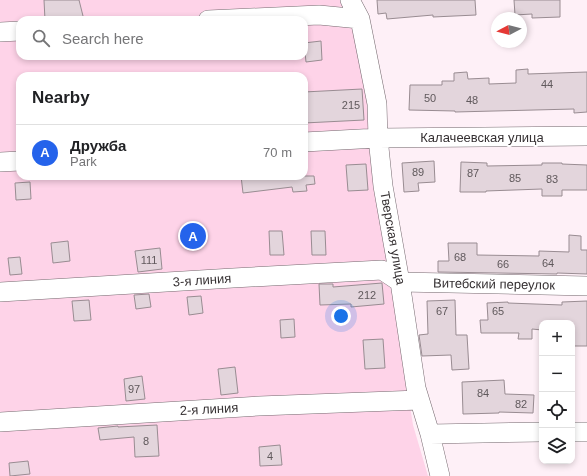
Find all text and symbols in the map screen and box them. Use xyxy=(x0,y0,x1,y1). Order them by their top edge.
north arrow xyxy=(491,12,527,48)
search box xyxy=(16,16,308,60)
icon: search xyxy=(30,27,52,49)
text: Search here xyxy=(62,30,144,47)
house number: 44 xyxy=(541,78,553,90)
text: Nearby xyxy=(32,88,90,107)
house number: 50 xyxy=(424,92,436,104)
house number: 48 xyxy=(466,94,478,106)
house number: 215 xyxy=(342,99,360,111)
street label: Калачеевская улица xyxy=(420,130,544,145)
text: Дружба xyxy=(70,137,126,154)
text: A xyxy=(40,145,50,160)
text: 70 m xyxy=(263,145,292,160)
text: Park xyxy=(70,154,97,169)
house number: 89 xyxy=(412,166,424,178)
house number: 87 xyxy=(467,167,479,179)
house number: 85 xyxy=(509,172,521,184)
house number: 83 xyxy=(546,173,558,185)
street label: Тверская улица xyxy=(377,190,409,287)
pin: A xyxy=(180,221,206,251)
house number: 68 xyxy=(454,251,466,263)
house number: 111 xyxy=(141,254,157,266)
house number: 64 xyxy=(542,257,554,269)
house number: 66 xyxy=(497,258,509,270)
street label: 3-я линия xyxy=(172,270,232,290)
street label: Витебский переулок xyxy=(433,275,555,293)
house number: 212 xyxy=(358,289,376,301)
house number: 67 xyxy=(436,305,448,317)
house number: 65 xyxy=(492,305,504,317)
your location xyxy=(331,306,351,326)
map controls xyxy=(539,320,575,464)
button: + xyxy=(539,320,575,356)
button: − xyxy=(539,356,575,392)
house number: 97 xyxy=(128,383,140,395)
house number: 84 xyxy=(477,387,489,399)
button: locate xyxy=(539,392,575,428)
house number: 82 xyxy=(515,398,527,410)
street label: 2-я линия xyxy=(179,400,239,418)
button: layers xyxy=(539,428,575,464)
house number: 8 xyxy=(143,435,149,447)
house number: 4 xyxy=(267,450,273,462)

